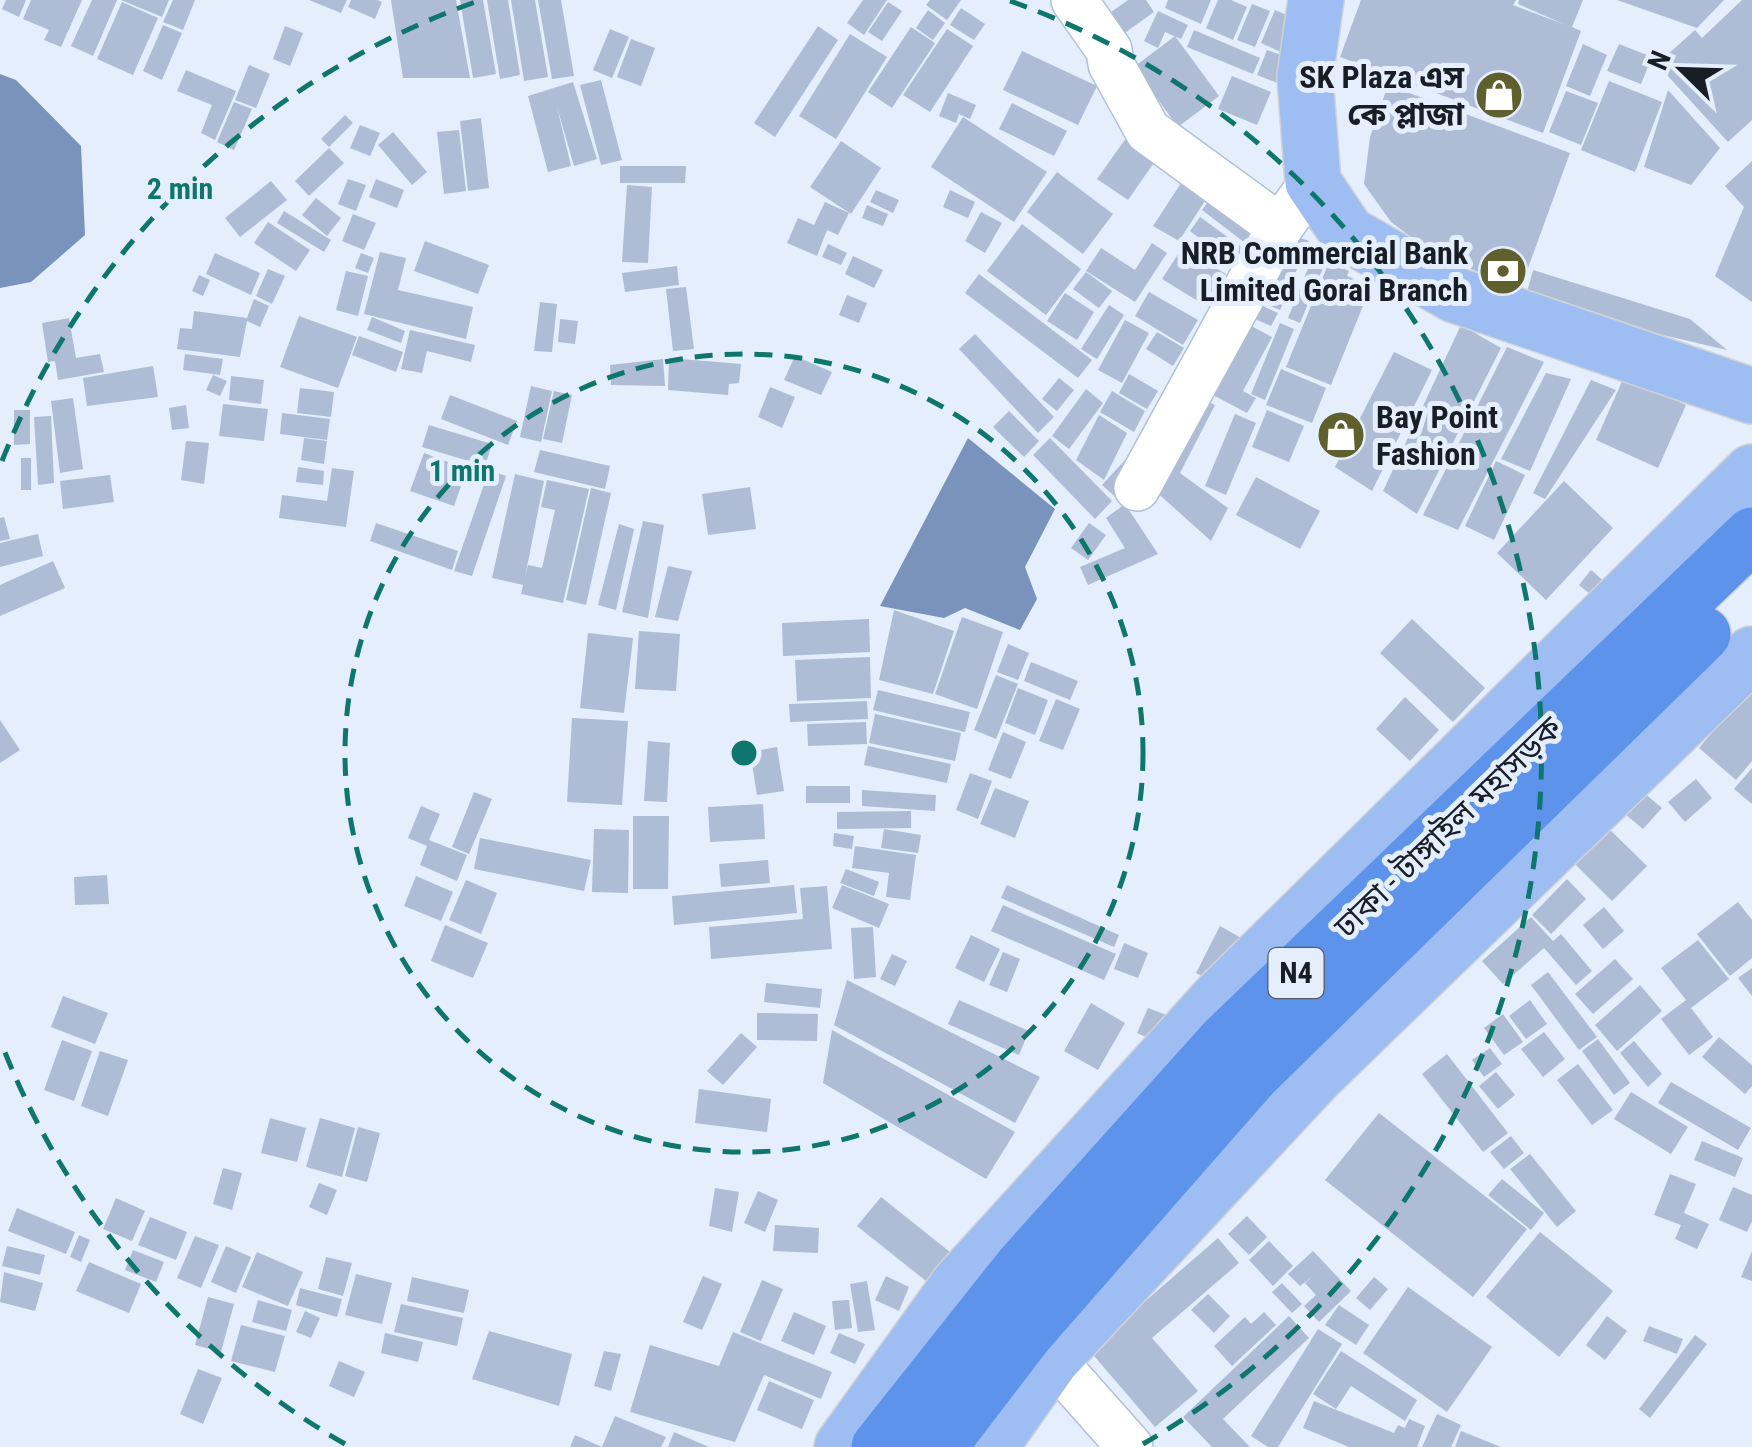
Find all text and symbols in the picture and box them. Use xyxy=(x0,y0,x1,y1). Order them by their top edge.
north arrow xyxy=(1632,20,1732,120)
text: N xyxy=(1641,46,1678,75)
place label: SK Plaza এস কে প্লাজা xyxy=(1299,58,1465,133)
shop icon: SK Plaza এস কে প্লাজা xyxy=(1473,69,1525,121)
text: 2 min xyxy=(147,171,213,206)
place label: NRB Commercial Bank Limited Gorai Branch xyxy=(1181,234,1469,309)
bank icon: NRB Commercial Bank Limited Gorai Branch xyxy=(1477,245,1529,297)
place label: Bay Point Fashion xyxy=(1376,398,1498,473)
shop icon: Bay Point Fashion xyxy=(1315,409,1367,461)
text: 1 min xyxy=(429,453,495,488)
street label: ঢাকা - টাঙ্গাইল মহাসড়ক xyxy=(1326,708,1570,946)
centre of rings xyxy=(726,735,762,771)
road number: N4 xyxy=(1268,948,1324,998)

